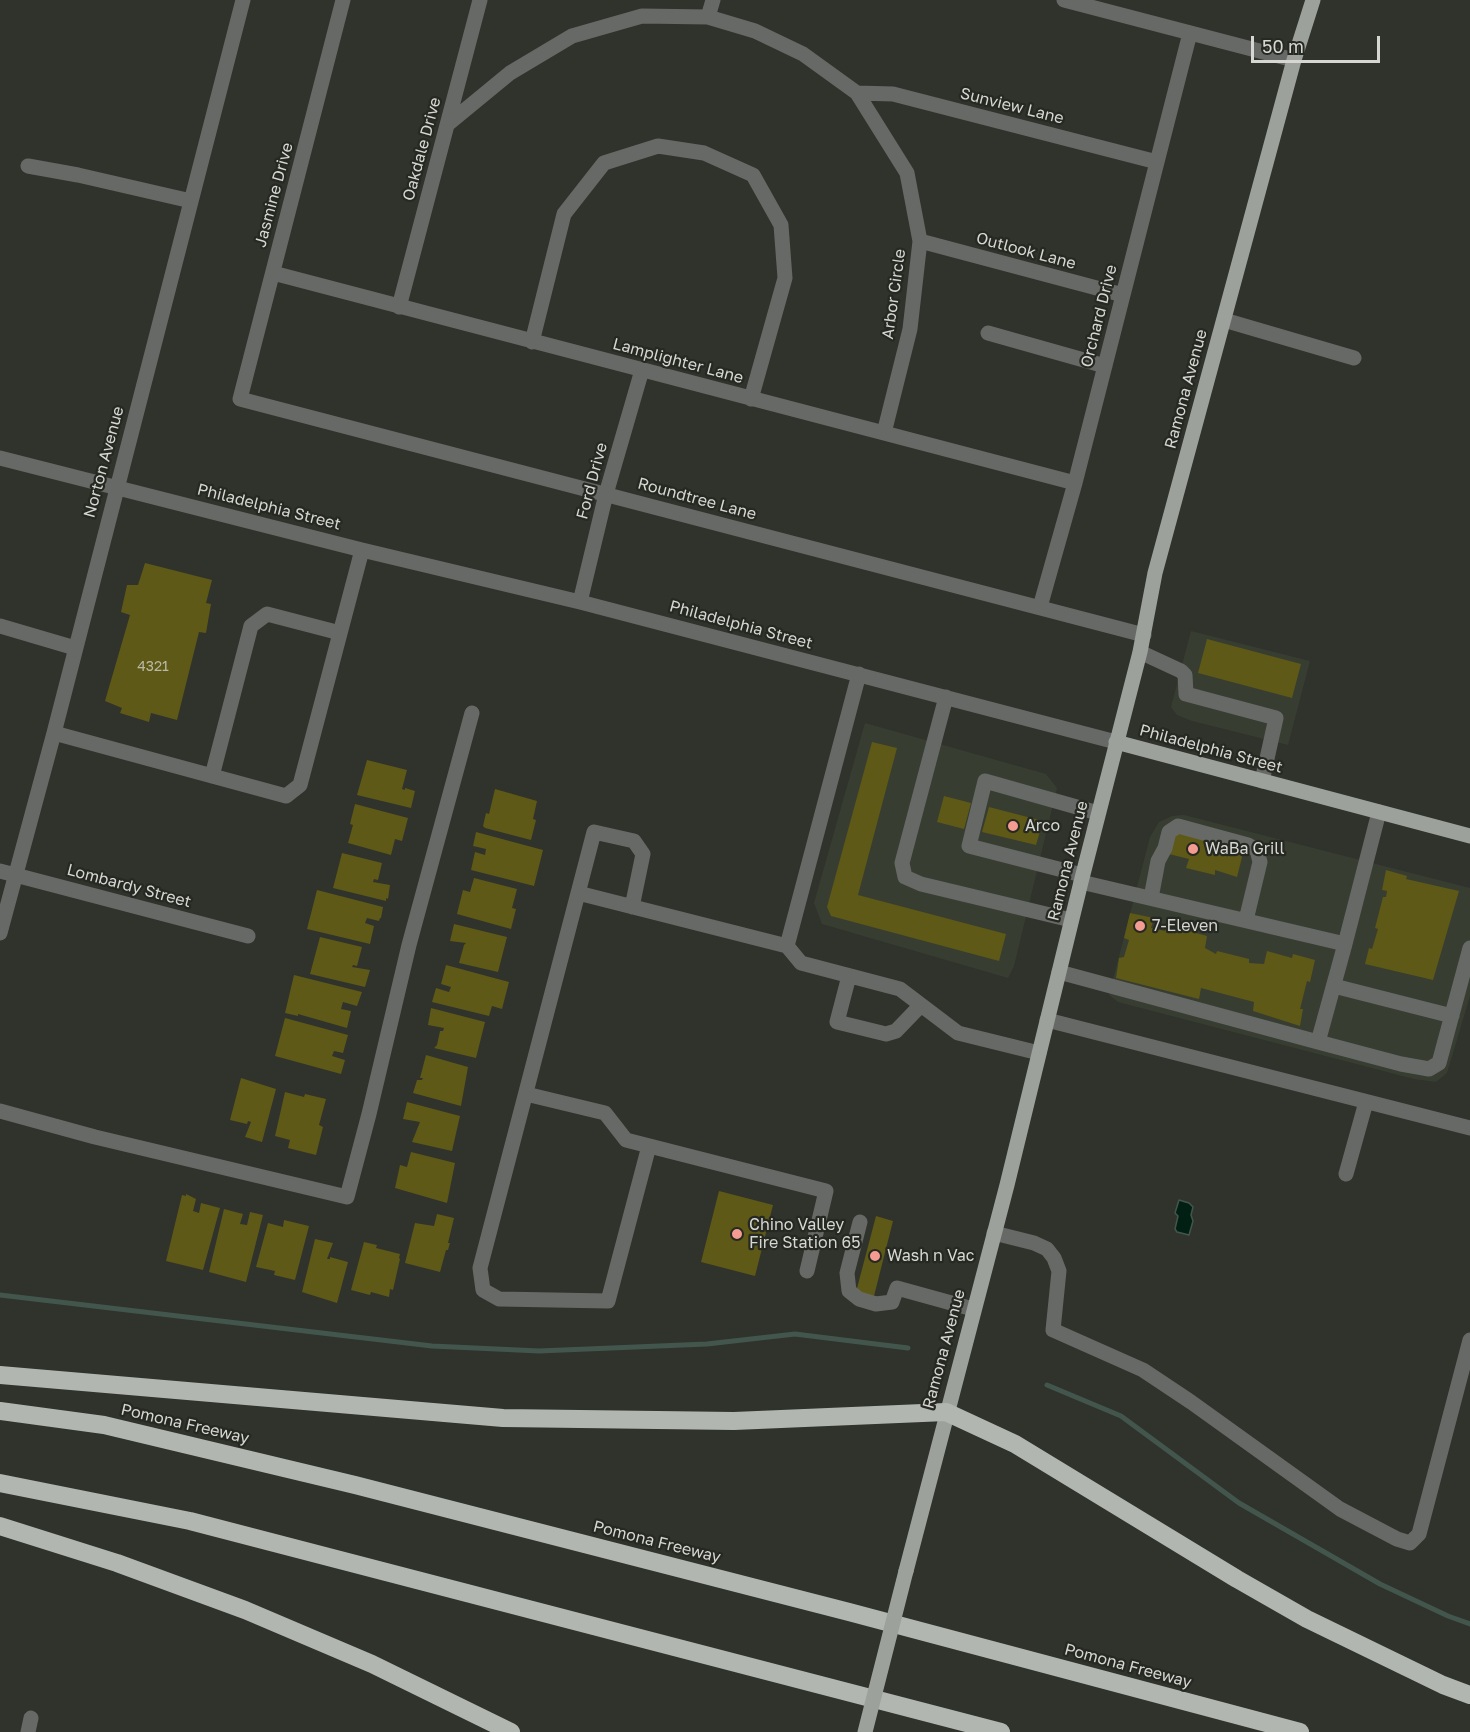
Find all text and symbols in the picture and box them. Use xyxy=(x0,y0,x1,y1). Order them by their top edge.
scale bar xyxy=(1254,24,1383,62)
text: 50 m xyxy=(1262,35,1304,57)
street label: Sunview Lane xyxy=(958,84,1066,128)
street label: Oakdale Drive xyxy=(399,95,445,203)
street label: Jasmine Drive xyxy=(251,141,297,249)
street label: Outlook Lane xyxy=(974,228,1078,274)
street label: Arbor Circle xyxy=(878,248,910,340)
street label: Orchard Drive xyxy=(1077,263,1121,369)
street label: Ramona Avenue xyxy=(1161,327,1211,451)
street label: Lamplighter Lane xyxy=(611,334,745,388)
street label: Norton Avenue xyxy=(80,404,128,520)
street label: Ford Drive xyxy=(573,441,611,521)
street label: Roundtree Lane xyxy=(636,474,758,524)
street label: Philadelphia Street xyxy=(195,480,343,534)
street label: Philadelphia Street xyxy=(667,597,815,653)
house number: 4321 xyxy=(137,659,169,675)
street label: Philadelphia Street xyxy=(1137,721,1285,777)
street label: Ramona Avenue xyxy=(1044,799,1092,923)
place label: Arco xyxy=(1025,816,1060,836)
marker: Arco xyxy=(1006,819,1020,833)
place label: WaBa Grill xyxy=(1205,839,1285,859)
marker: WaBa Grill xyxy=(1186,842,1200,856)
street label: Lombardy Street xyxy=(65,860,193,912)
place label: 7-Eleven xyxy=(1152,916,1218,936)
marker: 7-Eleven xyxy=(1133,919,1147,933)
place label: Chino Valley Fire Station 65 xyxy=(749,1215,860,1253)
marker: Chino Valley Fire Station 65 xyxy=(730,1227,744,1241)
place label: Wash n Vac xyxy=(887,1246,974,1266)
marker: Wash n Vac xyxy=(868,1249,882,1263)
street label: Ramona Avenue xyxy=(919,1287,969,1411)
street label: Pomona Freeway xyxy=(119,1400,251,1448)
street label: Pomona Freeway xyxy=(591,1517,723,1567)
street label: Pomona Freeway xyxy=(1062,1640,1194,1692)

